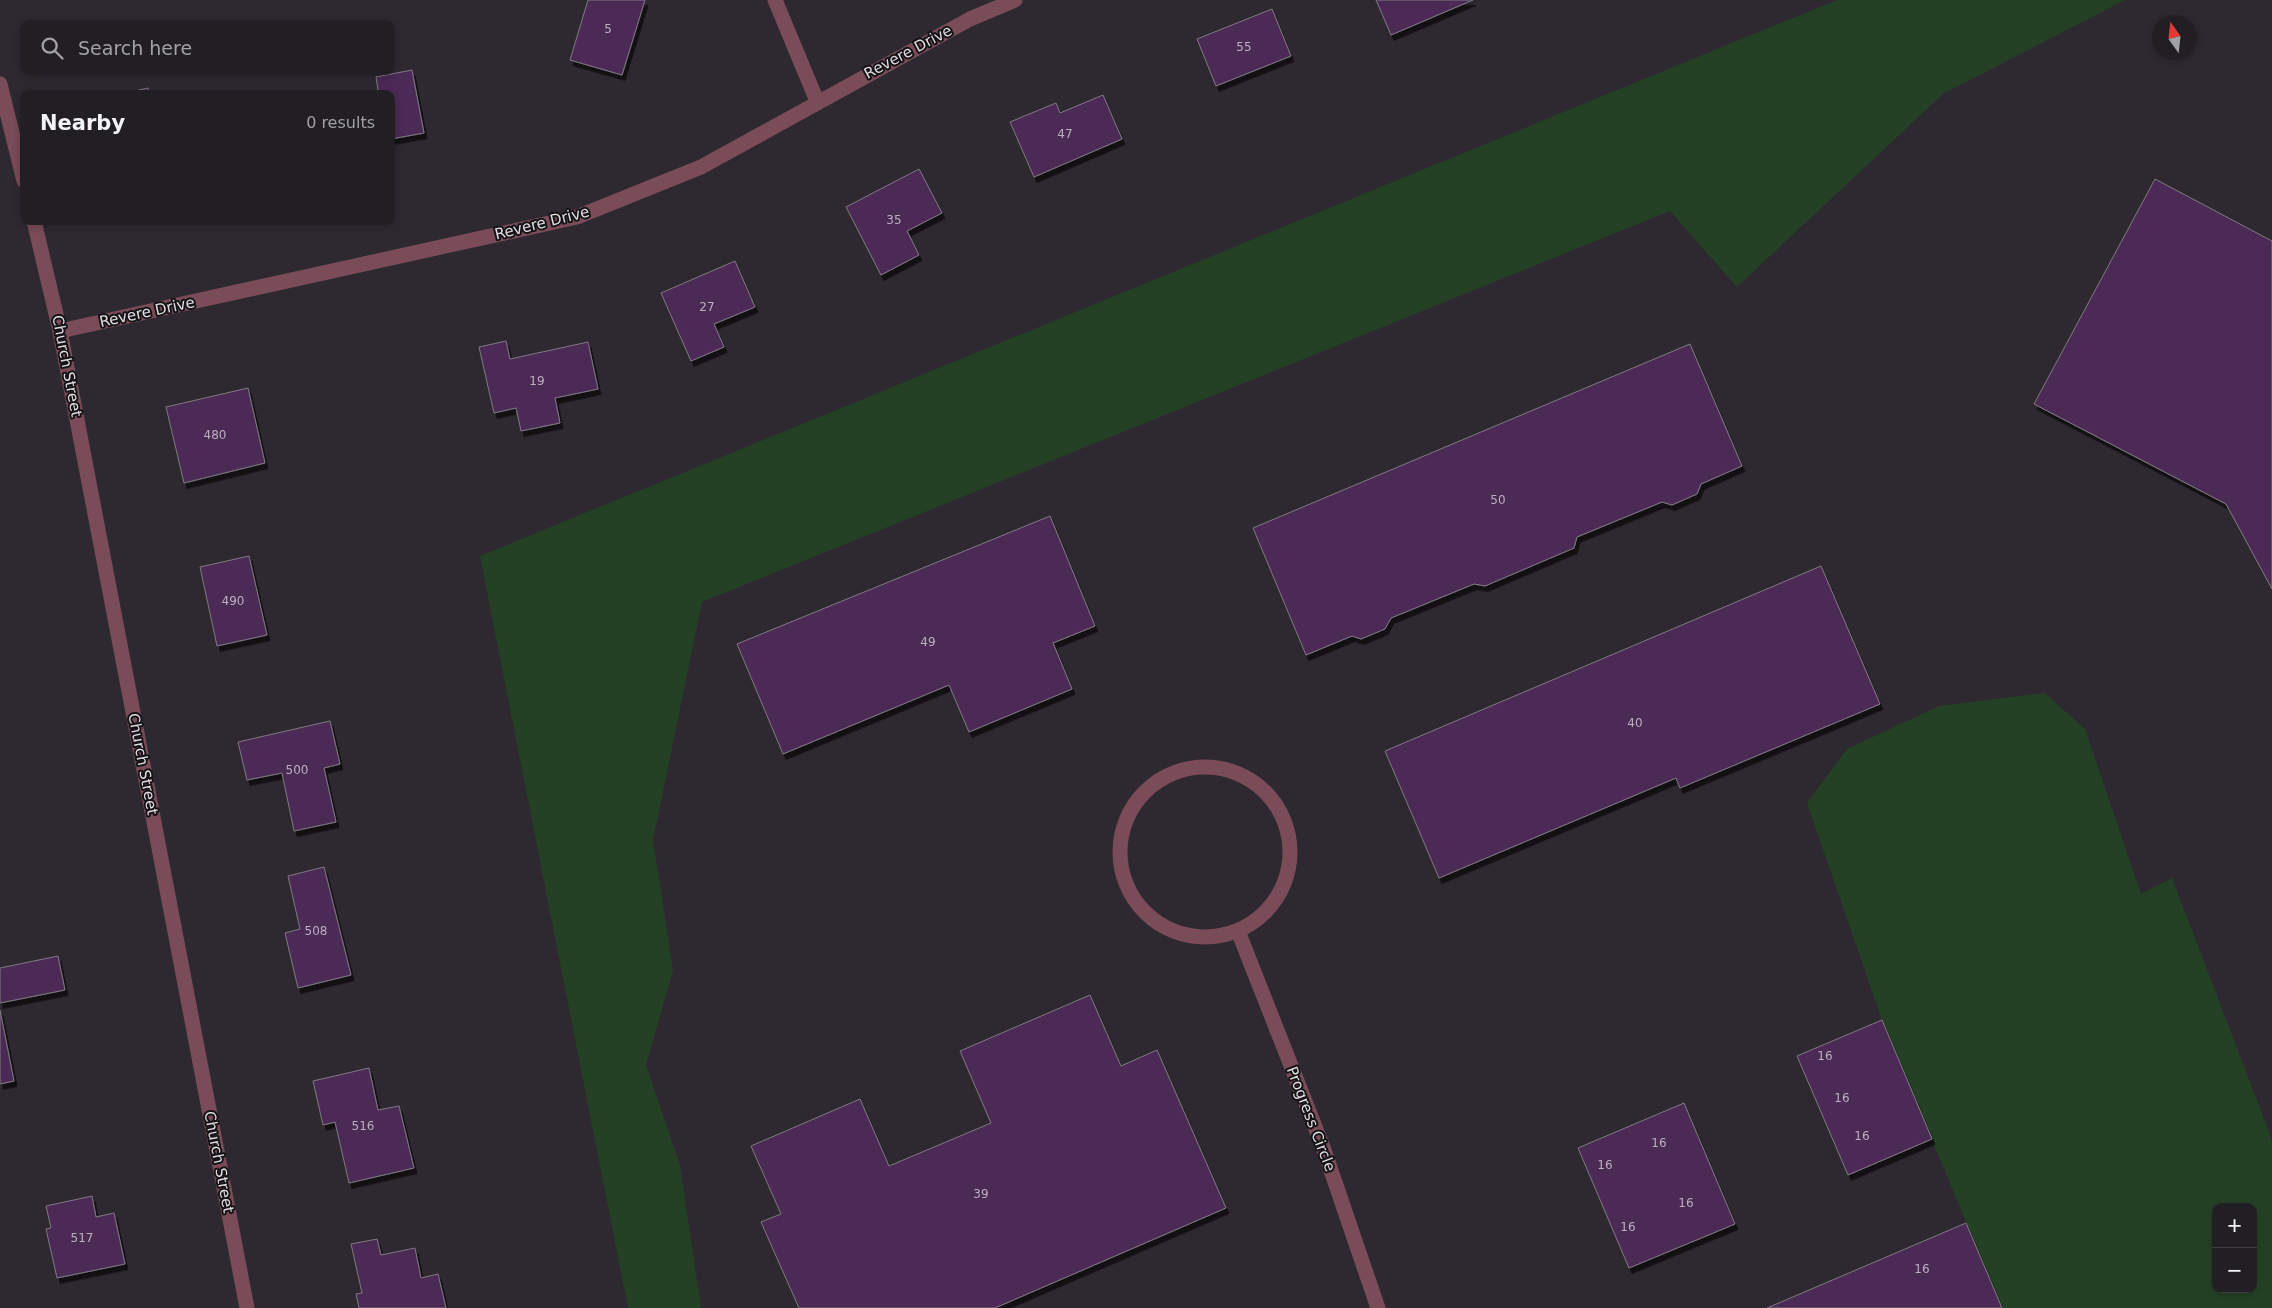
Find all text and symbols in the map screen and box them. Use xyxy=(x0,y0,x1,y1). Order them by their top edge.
north arrow xyxy=(2152,15,2197,60)
search box xyxy=(20,20,395,75)
street label: Revere Drive xyxy=(861,21,955,83)
house number: 5 xyxy=(604,22,612,36)
icon: search xyxy=(38,34,66,62)
text: Search here xyxy=(78,37,192,59)
house number: 55 xyxy=(1236,40,1252,54)
text: Nearby xyxy=(40,111,125,135)
text: 0 results xyxy=(306,113,375,132)
house number: 47 xyxy=(1057,127,1073,141)
street label: Revere Drive xyxy=(493,203,591,243)
house number: 35 xyxy=(886,213,902,227)
street label: Revere Drive xyxy=(98,293,196,331)
house number: 27 xyxy=(699,300,715,314)
street label: Church Street xyxy=(48,314,86,419)
house number: 19 xyxy=(529,374,545,388)
house number: 480 xyxy=(204,428,226,442)
house number: 50 xyxy=(1490,493,1506,507)
house number: 490 xyxy=(222,594,244,608)
house number: 49 xyxy=(920,635,936,649)
street label: Church Street xyxy=(124,712,162,817)
house number: 40 xyxy=(1627,716,1643,730)
house number: 500 xyxy=(286,763,308,777)
house number: 508 xyxy=(305,924,327,938)
house number: 16 xyxy=(1817,1049,1833,1063)
street label: Progress Circle xyxy=(1283,1064,1339,1174)
house number: 16 xyxy=(1834,1091,1850,1105)
street label: Church Street xyxy=(200,1110,238,1215)
house number: 516 xyxy=(352,1119,374,1133)
house number: 16 xyxy=(1854,1129,1870,1143)
house number: 16 xyxy=(1651,1136,1667,1150)
house number: 16 xyxy=(1597,1158,1613,1172)
house number: 39 xyxy=(973,1187,989,1201)
house number: 16 xyxy=(1678,1196,1694,1210)
map controls xyxy=(2212,1203,2257,1293)
button: + xyxy=(2212,1203,2257,1248)
house number: 16 xyxy=(1620,1220,1636,1234)
house number: 517 xyxy=(71,1231,93,1245)
button: − xyxy=(2212,1248,2257,1293)
house number: 16 xyxy=(1914,1262,1930,1276)

